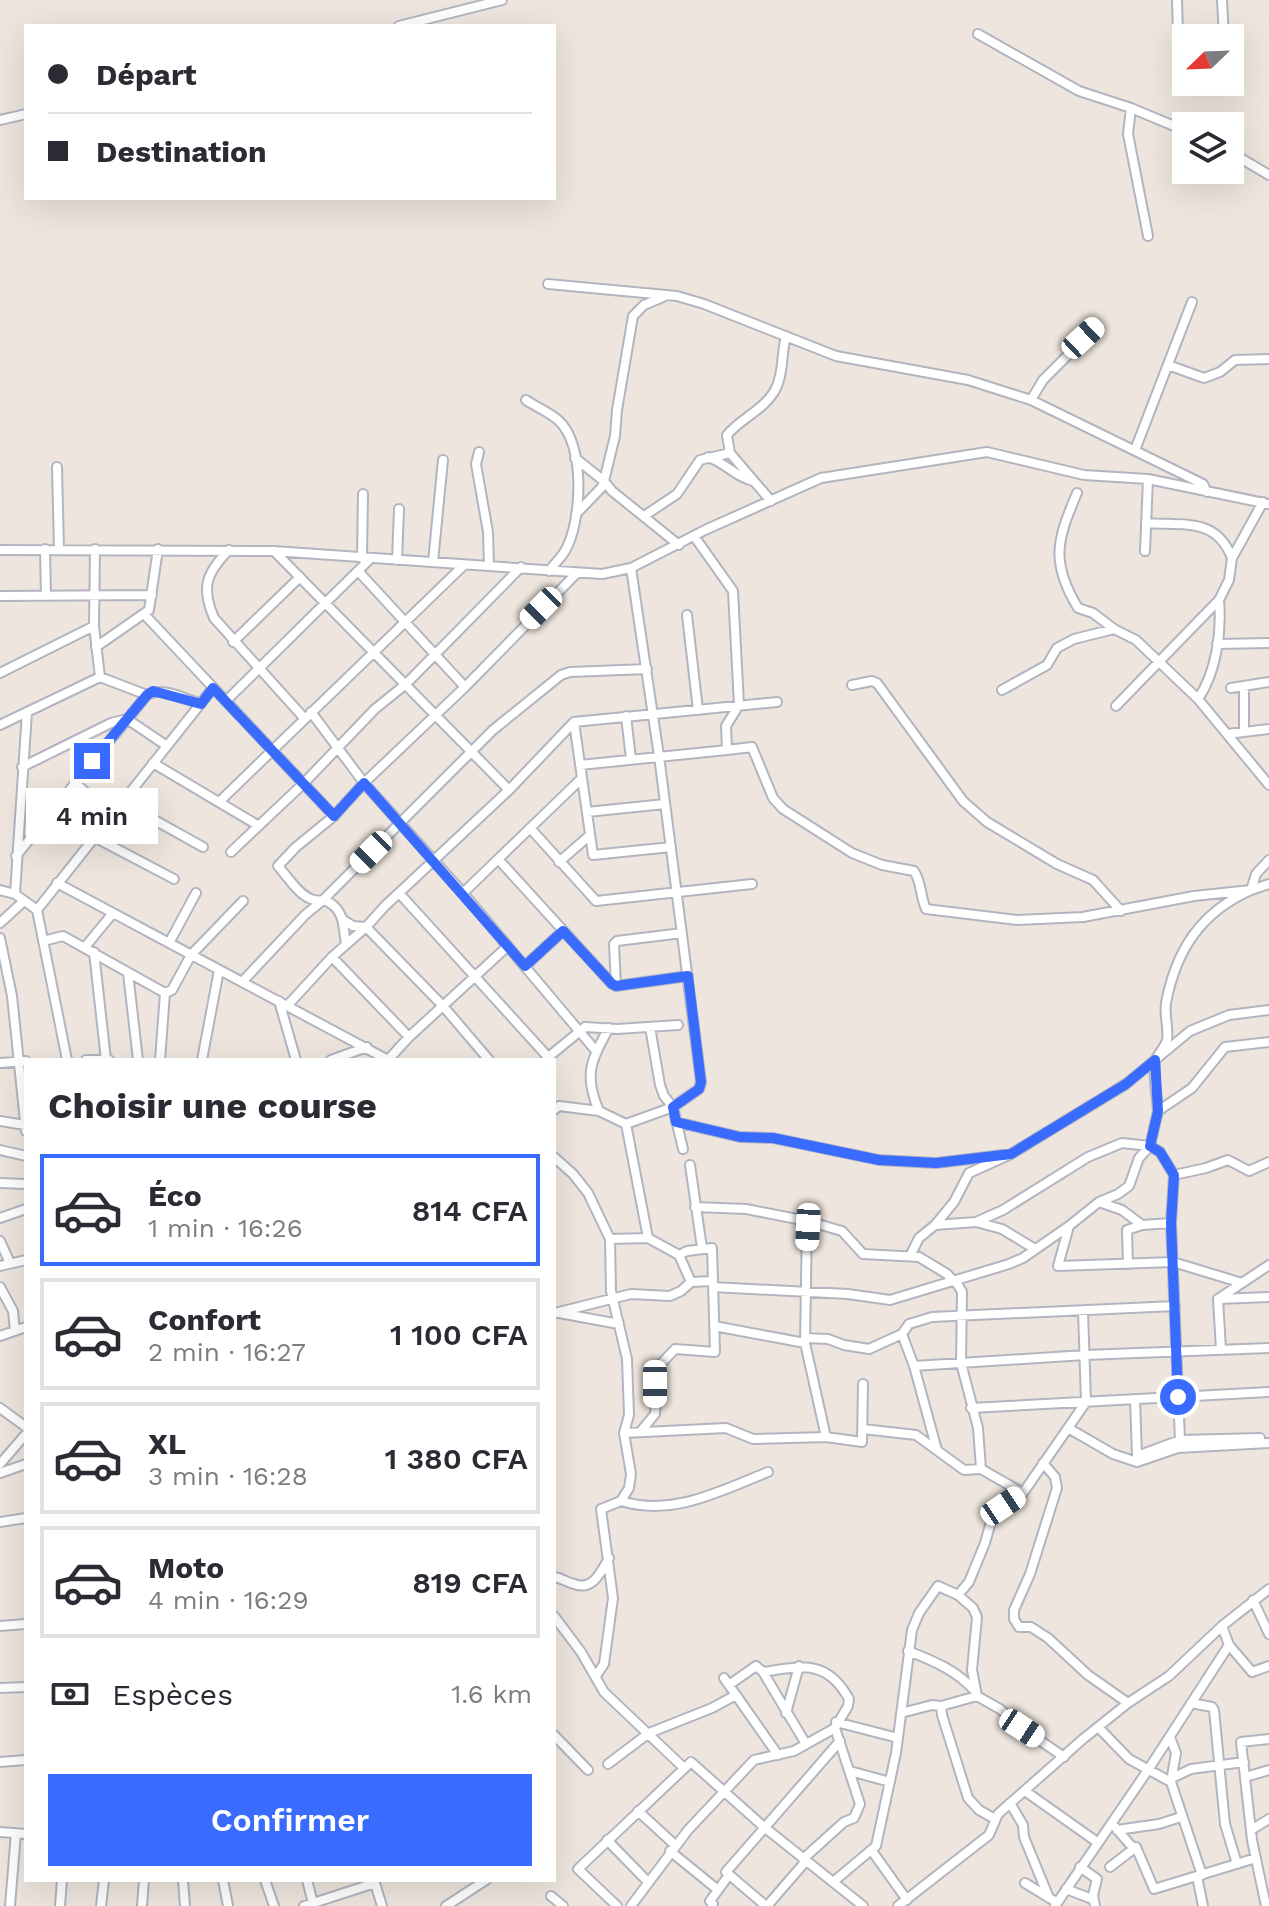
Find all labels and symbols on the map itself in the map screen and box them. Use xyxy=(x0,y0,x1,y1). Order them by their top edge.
north arrow xyxy=(1172,24,1244,96)
car xyxy=(1057,313,1109,363)
car xyxy=(516,583,566,633)
route end xyxy=(74,743,110,779)
callout: 4 min xyxy=(26,789,158,845)
car xyxy=(346,827,396,877)
car xyxy=(795,1202,821,1252)
car xyxy=(643,1360,667,1408)
route start xyxy=(1160,1379,1196,1415)
car xyxy=(976,1483,1030,1529)
car xyxy=(995,1705,1049,1751)

